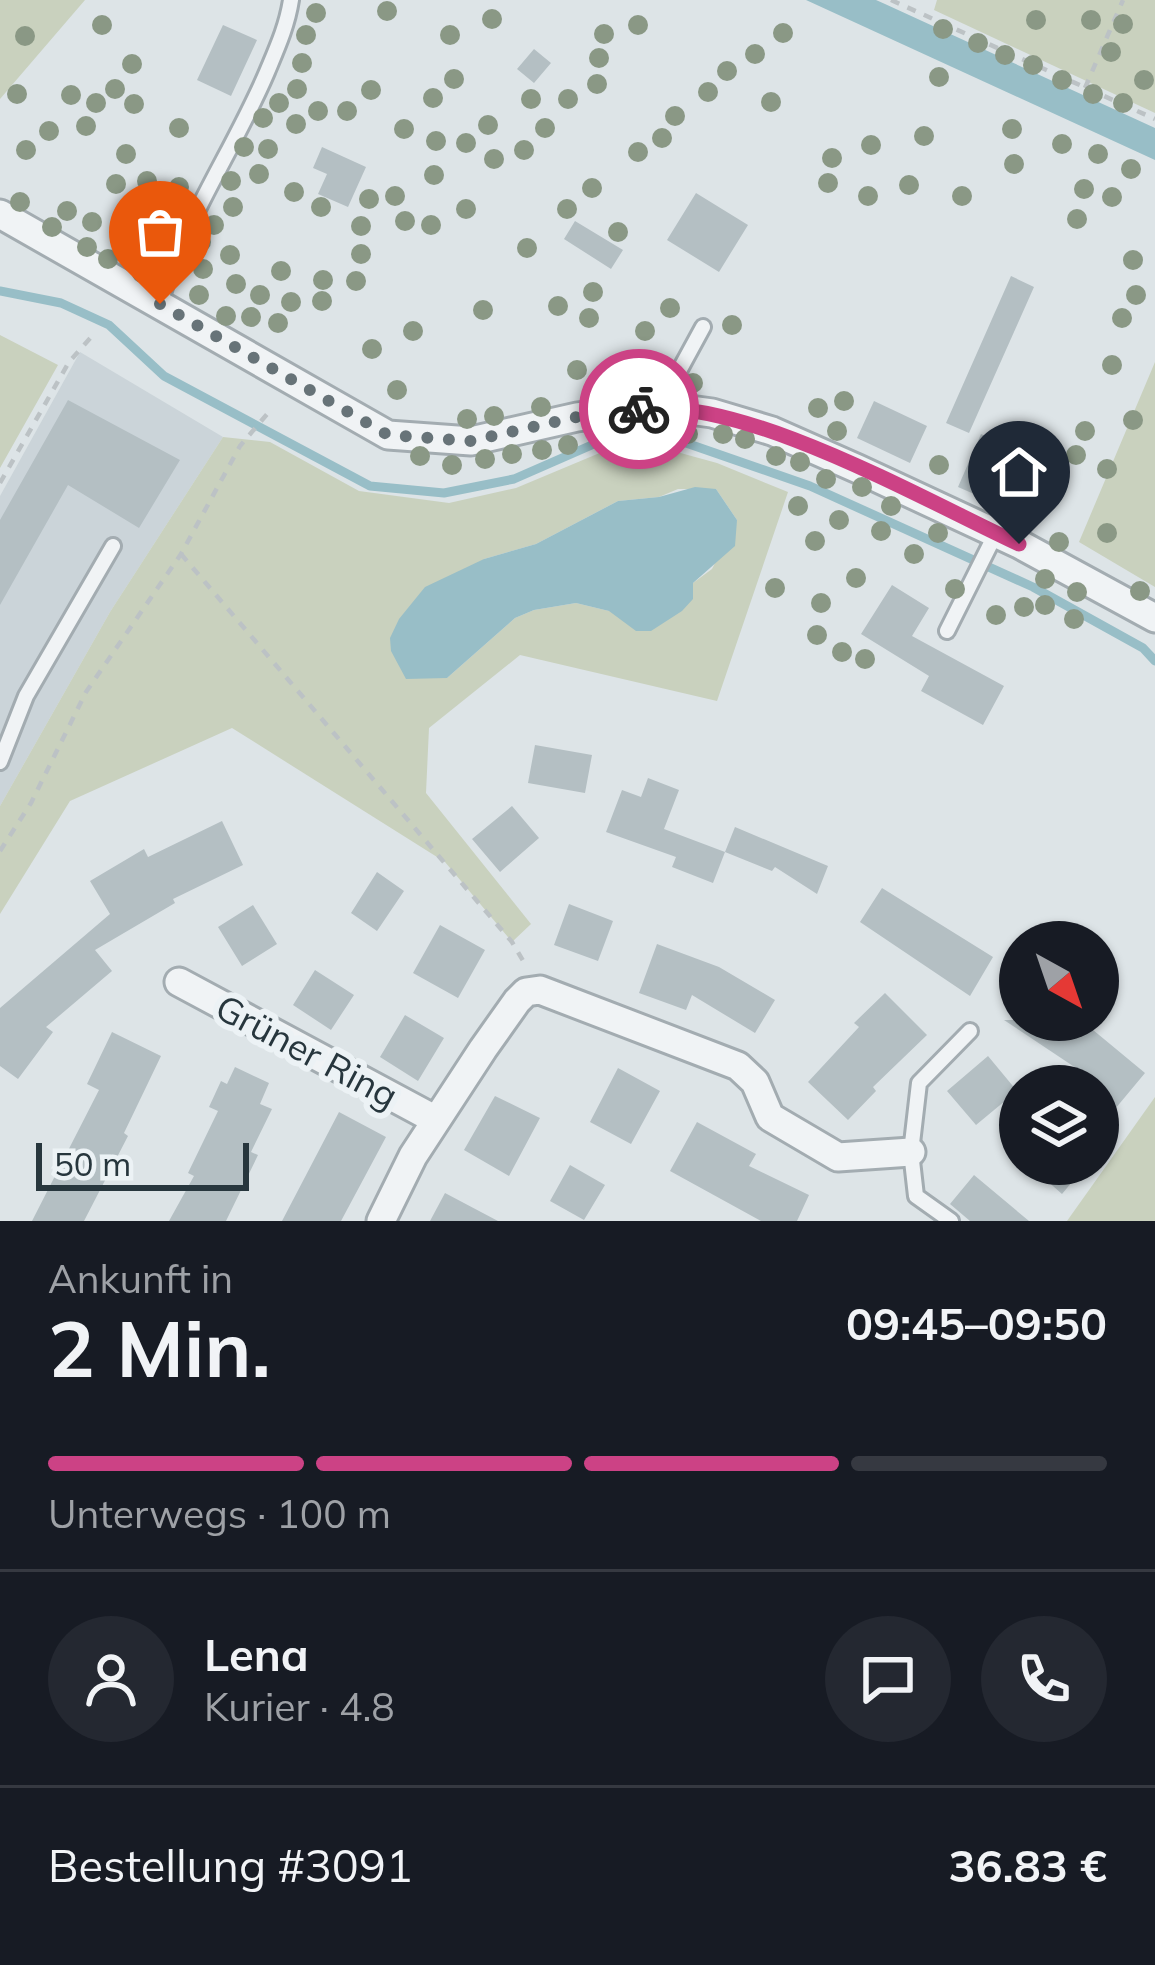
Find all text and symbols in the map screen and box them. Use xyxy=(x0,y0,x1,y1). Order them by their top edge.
pin xyxy=(109,181,211,304)
icon: bag xyxy=(127,199,193,265)
courier xyxy=(579,349,699,469)
icon: bike xyxy=(606,376,672,442)
pin xyxy=(968,421,1070,544)
icon: home xyxy=(986,439,1052,505)
north arrow xyxy=(999,921,1119,1041)
map controls xyxy=(999,921,1119,1185)
street label: Grüner Ring xyxy=(209,984,406,1117)
button: layers xyxy=(999,1065,1119,1185)
scale bar xyxy=(36,1137,249,1190)
text: 50 m xyxy=(54,1143,131,1184)
text: Ankunft in xyxy=(48,1254,233,1303)
text: 09:45–09:50 xyxy=(846,1295,1107,1351)
text: 2 Min. xyxy=(48,1299,271,1397)
text: Unterwegs · 100 m xyxy=(48,1489,391,1538)
button: person xyxy=(48,1616,174,1742)
button: chat xyxy=(825,1616,951,1742)
button: phone xyxy=(981,1616,1107,1742)
text: Lena xyxy=(204,1626,309,1682)
text: Kurier · 4.8 xyxy=(204,1682,395,1731)
text: Bestellung #3091 xyxy=(48,1837,413,1893)
text: 36.83 € xyxy=(949,1837,1107,1893)

